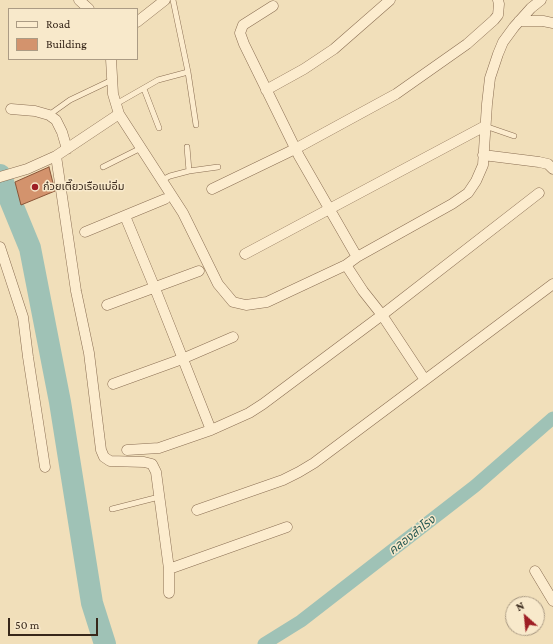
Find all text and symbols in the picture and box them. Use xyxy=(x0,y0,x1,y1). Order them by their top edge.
legend xyxy=(8,8,138,60)
text: Road xyxy=(46,17,70,31)
text: Building xyxy=(46,37,87,51)
place label: ก๋วยเตี๊ยวเรือแม่อิ่ม xyxy=(43,180,125,194)
marker: ก๋วยเตี๊ยวเรือแม่อิ่ม xyxy=(30,182,40,192)
water label: คลองสำโรง xyxy=(386,512,438,558)
north arrow xyxy=(505,596,545,636)
text: N xyxy=(514,599,526,613)
scale bar xyxy=(10,610,100,636)
text: 50 m xyxy=(15,618,39,632)

